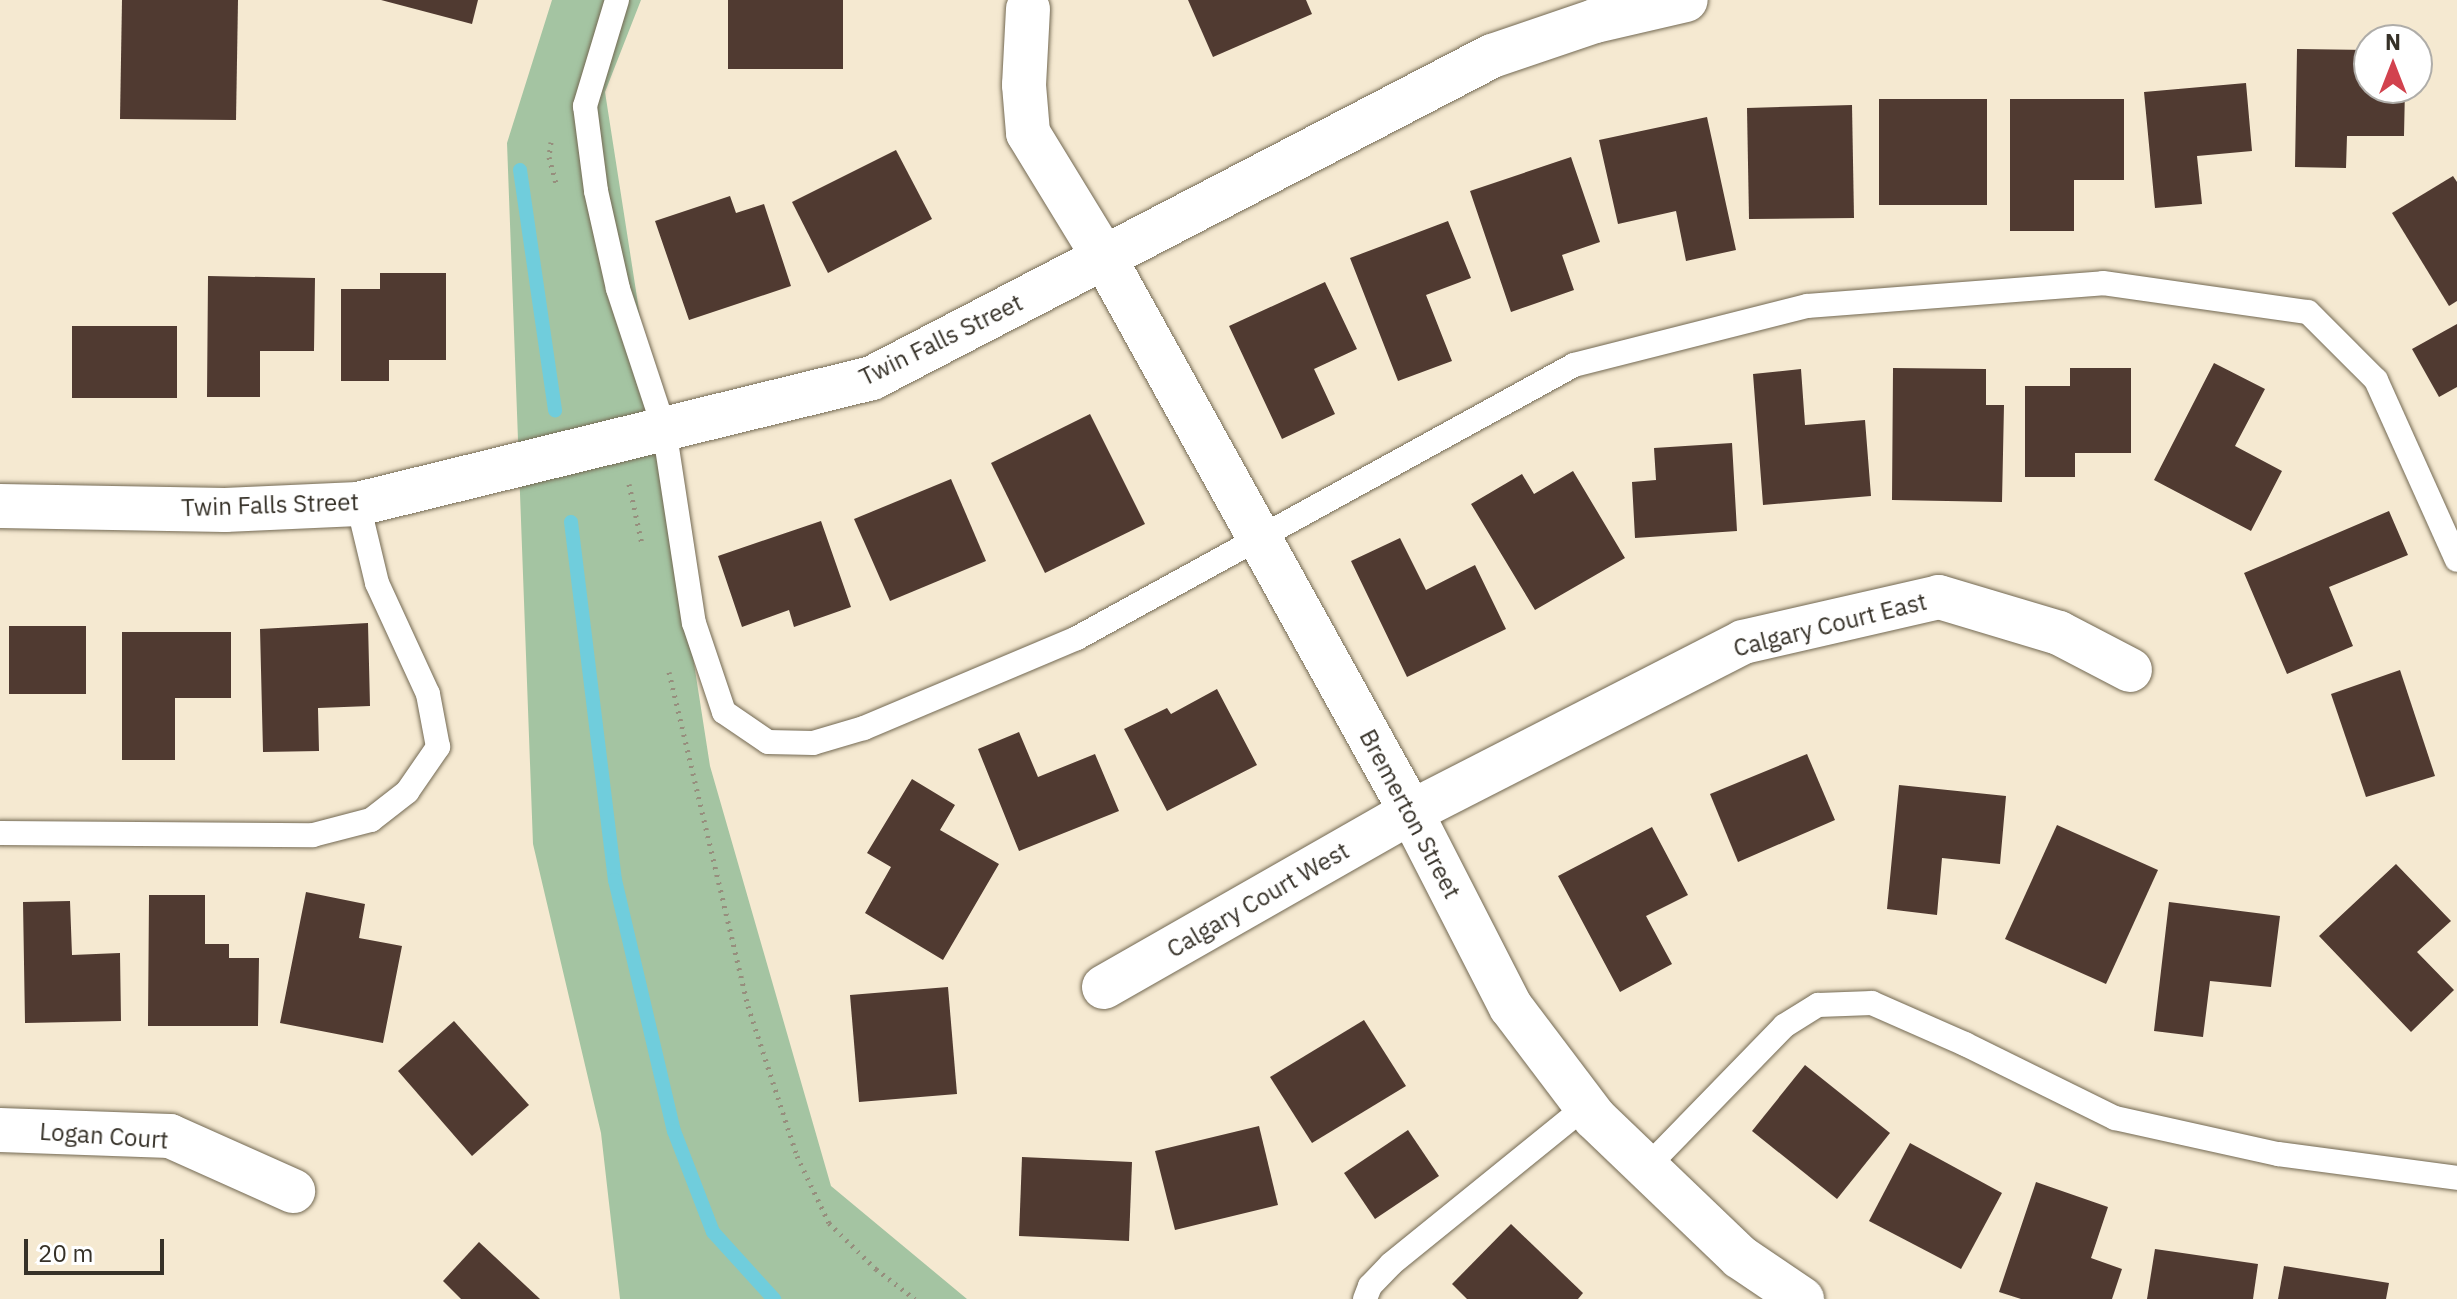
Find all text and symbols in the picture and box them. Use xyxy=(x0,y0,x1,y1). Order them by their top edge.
north arrow xyxy=(2353,24,2433,104)
text: N xyxy=(2385,27,2401,56)
street label: Twin Falls Street xyxy=(855,288,1027,392)
street label: Twin Falls Street xyxy=(181,488,359,522)
street label: Calgary Court East xyxy=(1730,587,1930,663)
street label: Bremerton Street xyxy=(1353,724,1467,904)
street label: Calgary Court West xyxy=(1162,836,1354,964)
street label: Logan Court xyxy=(39,1117,169,1155)
scale bar xyxy=(28,1223,168,1273)
text: 20 m xyxy=(38,1237,93,1269)

